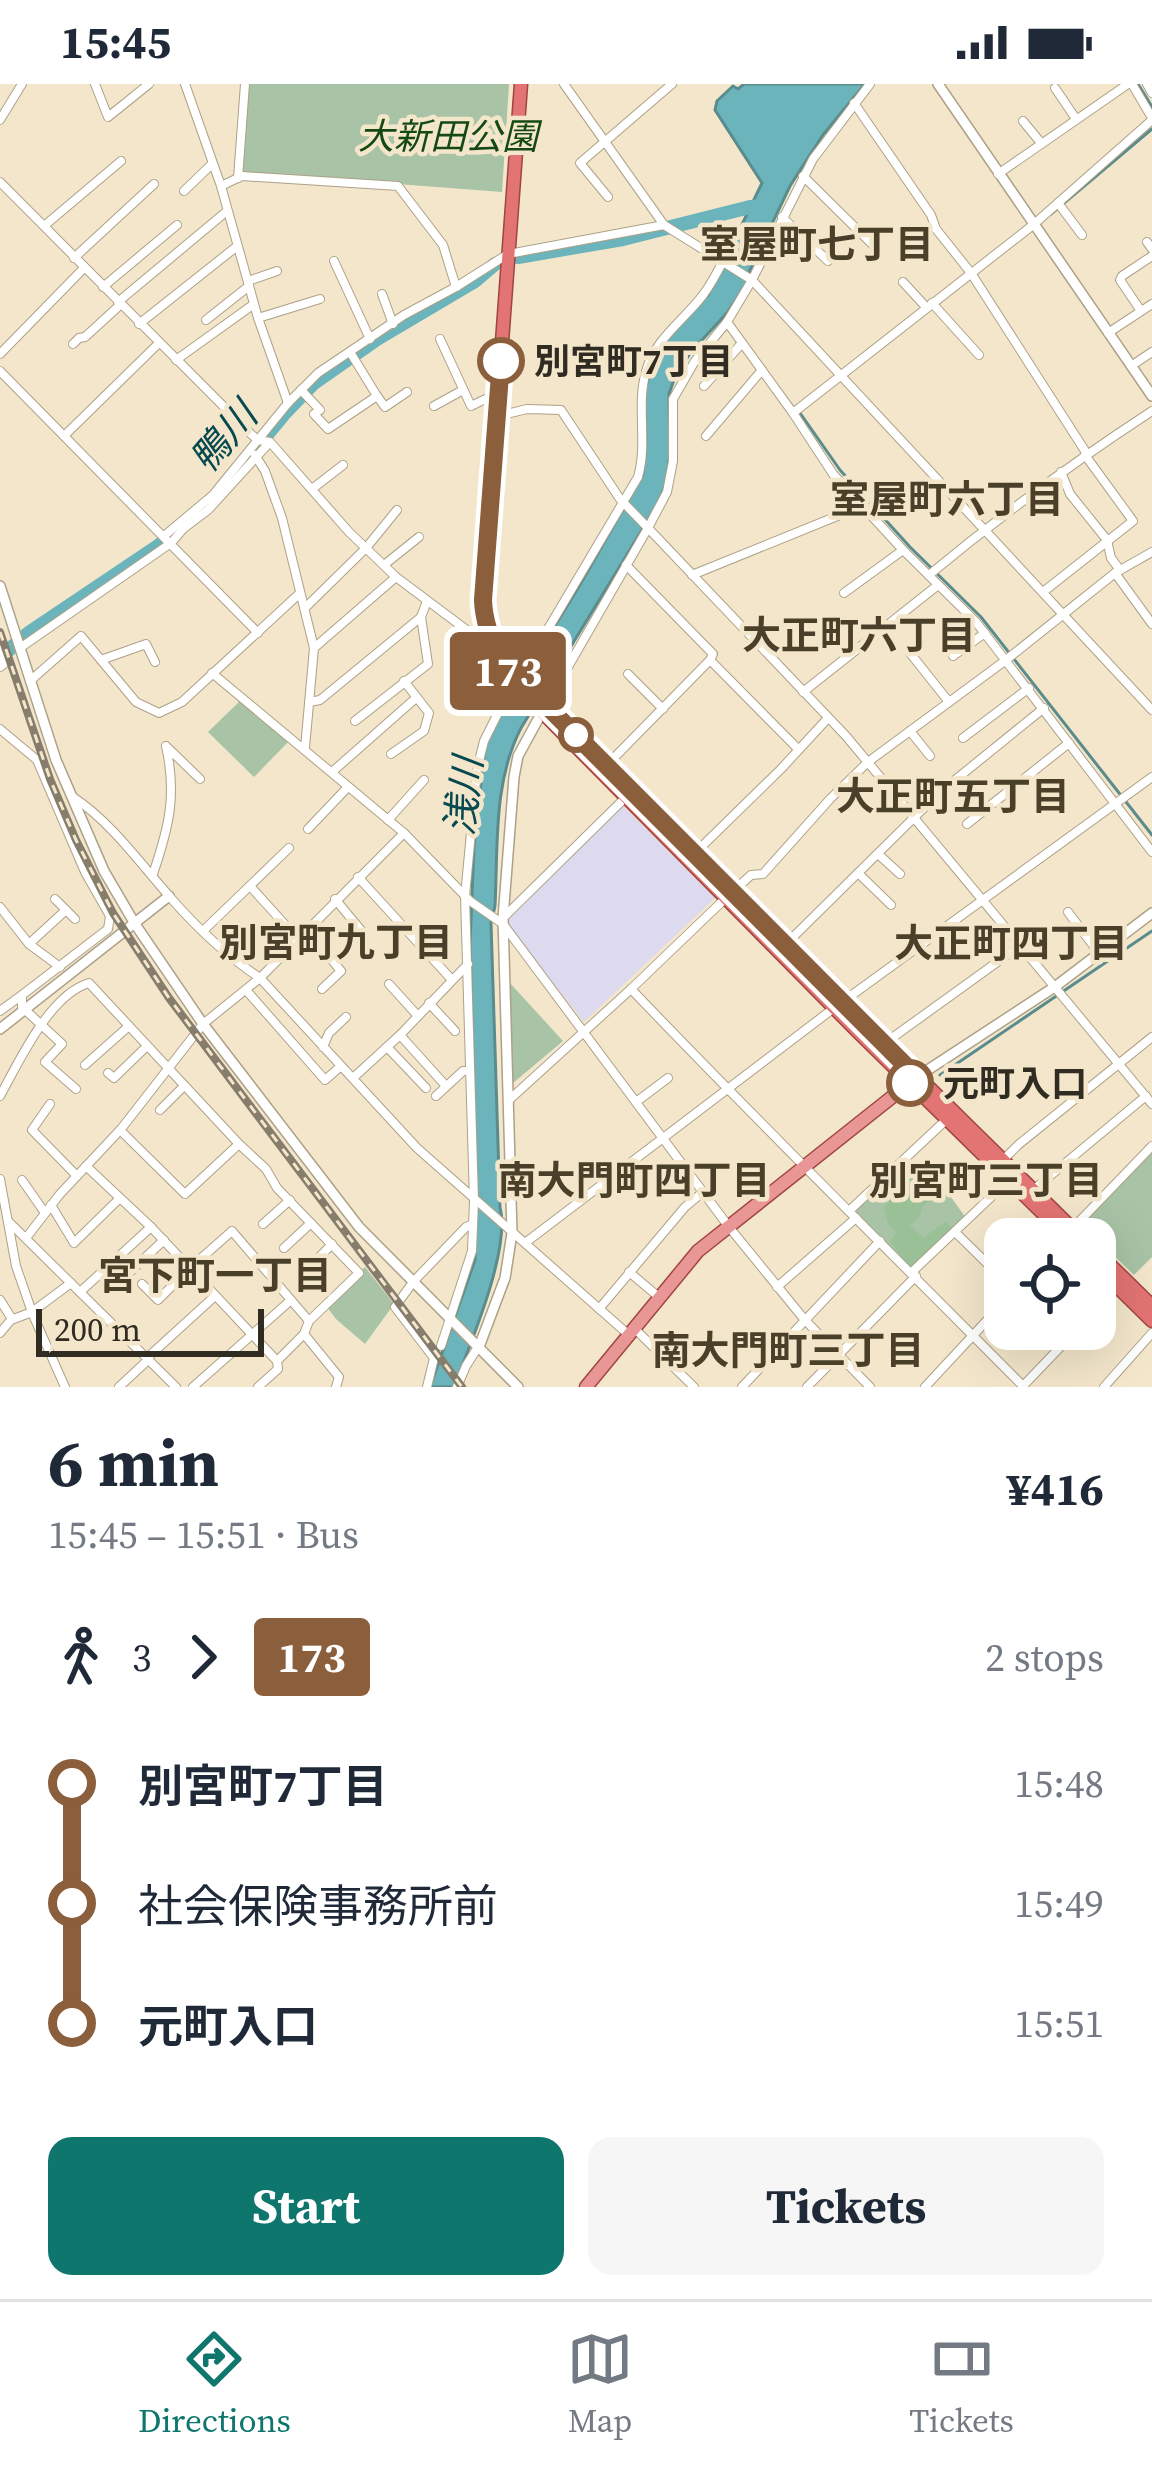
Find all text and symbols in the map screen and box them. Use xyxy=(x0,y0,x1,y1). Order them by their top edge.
text: 15:45 xyxy=(60,11,171,73)
park label: 大新田公園 xyxy=(358,112,543,161)
district label: 室屋町七丁目 xyxy=(700,218,934,271)
place label: 別宮町7丁目 xyxy=(534,337,734,386)
marker: 別宮町7丁目 xyxy=(479,339,523,383)
water label: 鴨川 xyxy=(178,387,272,484)
district label: 室屋町六丁目 xyxy=(830,473,1064,526)
district label: 大正町六丁目 xyxy=(742,609,976,662)
line badge: 173 xyxy=(439,632,577,710)
text: 173 xyxy=(474,642,542,700)
unlabelled marker xyxy=(560,719,592,751)
water label: 浅川 xyxy=(432,750,495,838)
district label: 大正町五丁目 xyxy=(836,770,1070,823)
district label: 別宮町九丁目 xyxy=(219,916,453,969)
district label: 大正町四丁目 xyxy=(894,917,1128,970)
place label: 元町入口 xyxy=(943,1059,1087,1108)
marker: 元町入口 xyxy=(888,1061,932,1105)
district label: 南大門町四丁目 xyxy=(497,1154,771,1207)
district label: 別宮町三丁目 xyxy=(869,1154,1103,1207)
map controls xyxy=(984,1218,1116,1350)
button: locate xyxy=(984,1218,1116,1350)
district label: 宮下町一丁目 xyxy=(98,1249,332,1302)
scale bar xyxy=(36,1303,264,1356)
text: 200 m xyxy=(54,1307,141,1352)
district label: 南大門町三丁目 xyxy=(651,1324,925,1377)
text: 6 min xyxy=(48,1418,219,1508)
text: ¥416 xyxy=(1006,1458,1104,1520)
text: 15:45 – 15:51 · Bus xyxy=(48,1508,359,1561)
icon: walk xyxy=(48,1624,114,1690)
icon: forward xyxy=(170,1624,236,1690)
text: 173 xyxy=(278,1628,346,1686)
text: 3 xyxy=(132,1631,152,1684)
text: 2 stops xyxy=(985,1631,1104,1684)
text: 別宮町7丁目 xyxy=(138,1755,387,1817)
text: 15:48 xyxy=(1014,1757,1104,1810)
text: 社会保険事務所前 xyxy=(138,1875,498,1937)
text: 15:49 xyxy=(1014,1877,1104,1930)
text: 元町入口 xyxy=(138,1995,318,2057)
text: 15:51 xyxy=(1014,1997,1104,2050)
button: Start xyxy=(48,2137,564,2275)
button: Tickets xyxy=(588,2137,1104,2275)
tab: Directions xyxy=(138,2326,291,2443)
tab: Map xyxy=(567,2326,633,2443)
tab: Tickets xyxy=(909,2326,1014,2443)

